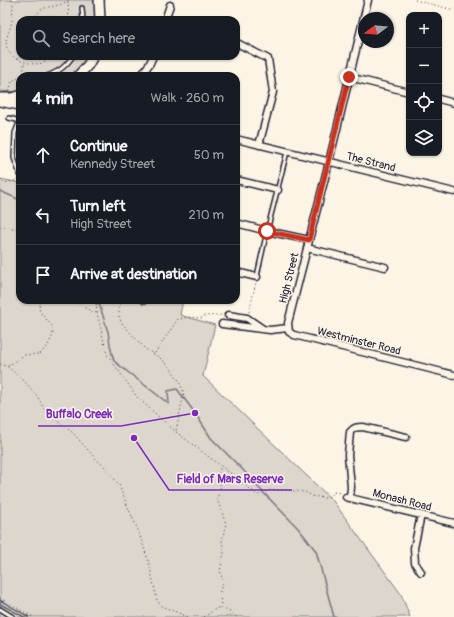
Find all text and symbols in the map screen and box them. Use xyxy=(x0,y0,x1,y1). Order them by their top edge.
north arrow xyxy=(358,12,394,48)
map controls xyxy=(406,12,442,156)
button: + xyxy=(406,12,442,48)
search box xyxy=(16,16,240,60)
icon: search xyxy=(30,27,52,49)
text: Search here xyxy=(62,29,135,48)
button: − xyxy=(406,48,442,84)
route end xyxy=(340,68,358,86)
button: locate xyxy=(406,84,442,120)
text: 4 min xyxy=(32,88,73,109)
text: Walk · 260 m xyxy=(150,90,224,106)
button: layers xyxy=(406,120,442,156)
text: Continue xyxy=(70,137,128,156)
icon: ahead xyxy=(32,144,54,166)
text: 50 m xyxy=(194,147,224,163)
street label: The Strand xyxy=(345,150,397,174)
text: Kennedy Street xyxy=(70,156,155,172)
text: Turn left xyxy=(70,197,126,216)
icon: left xyxy=(32,204,54,226)
text: 210 m xyxy=(188,207,224,223)
text: High Street xyxy=(70,216,131,232)
route start xyxy=(258,222,276,240)
street label: High Street xyxy=(276,251,302,305)
icon: arrive xyxy=(32,264,54,286)
text: Arrive at destination xyxy=(70,265,197,284)
street label: Westminster Road xyxy=(316,324,402,358)
callout: Buffalo Creek xyxy=(38,402,121,426)
text: Buffalo Creek xyxy=(46,407,113,422)
callout: Field of Mars Reserve xyxy=(169,466,292,490)
text: Field of Mars Reserve xyxy=(177,472,284,487)
street label: Monash Road xyxy=(371,486,433,514)

